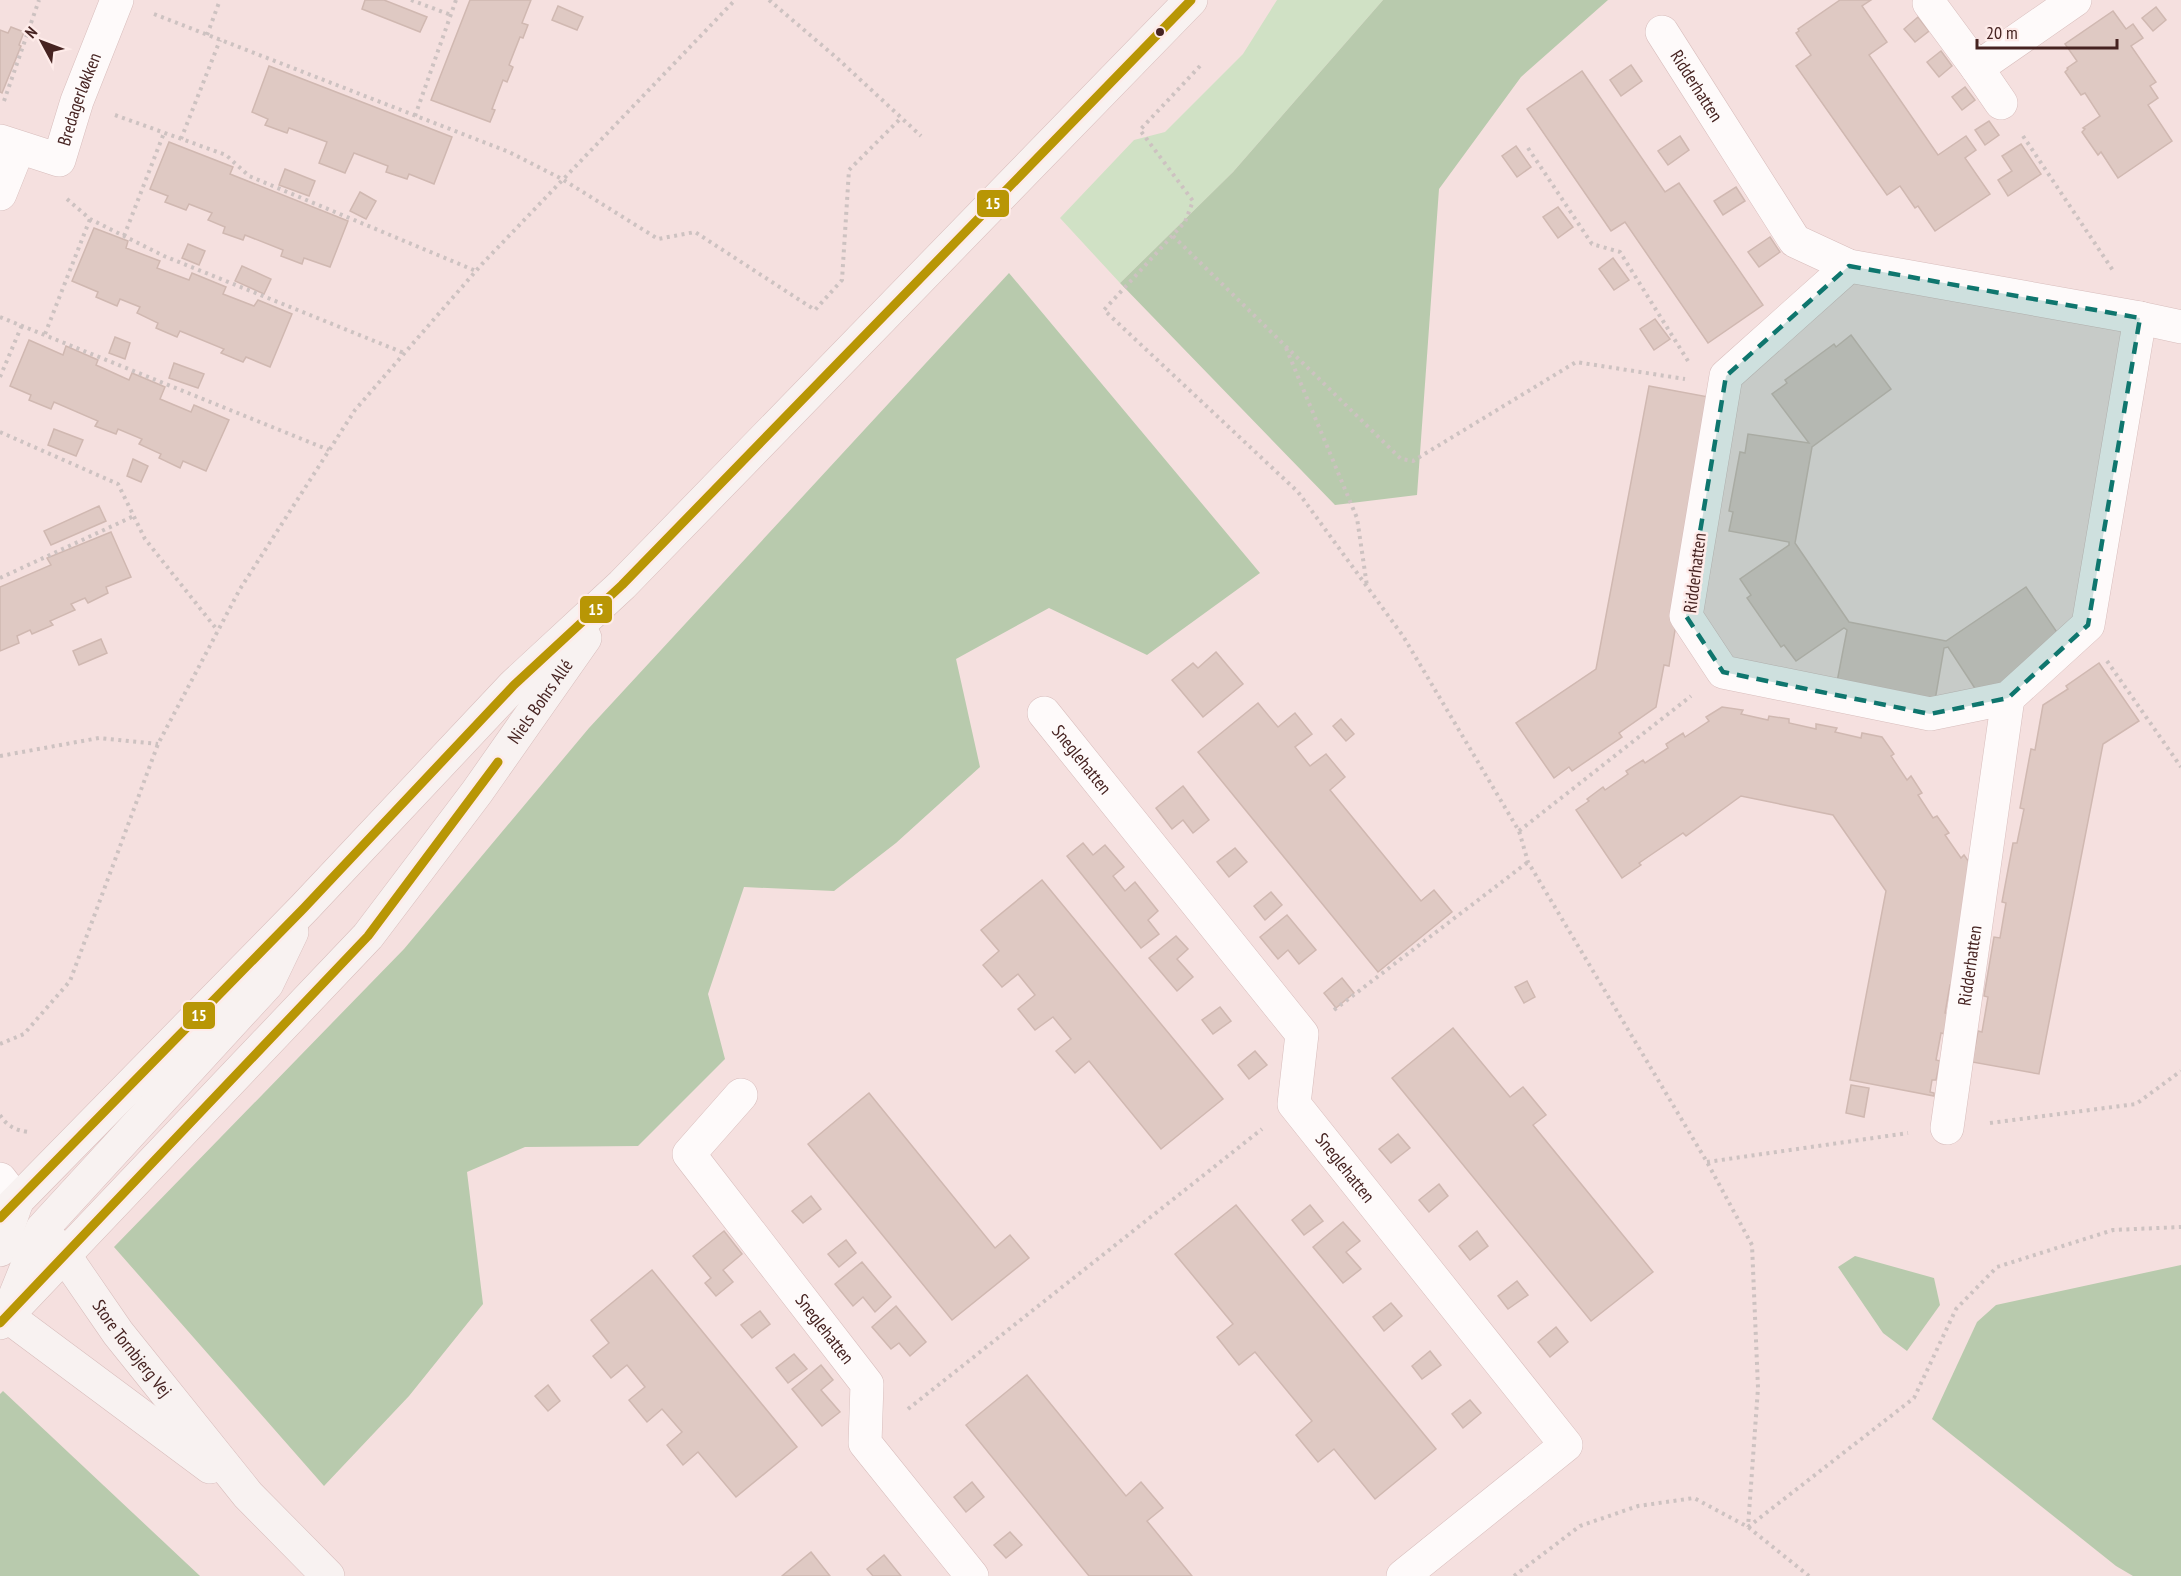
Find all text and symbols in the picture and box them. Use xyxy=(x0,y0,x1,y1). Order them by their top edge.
north arrow xyxy=(12,12,72,72)
scale bar xyxy=(1977,12,2116,50)
text: 20 m xyxy=(1986,21,2018,44)
text: N xyxy=(20,22,41,42)
unlabelled marker xyxy=(1154,26,1166,38)
street label: Ridderhatten xyxy=(1665,45,1728,126)
street label: Bredagerløkken xyxy=(52,49,106,148)
line badge: 15 xyxy=(976,189,1010,218)
text: 15 xyxy=(985,193,1001,213)
street label: Ridderhatten xyxy=(1678,531,1711,614)
line badge: 15 xyxy=(579,595,613,624)
text: 15 xyxy=(588,599,604,619)
street label: Niels Bohrs Allé xyxy=(502,655,578,748)
street label: Sneglehatten xyxy=(1047,720,1117,799)
street label: Ridderhatten xyxy=(1952,924,1987,1007)
line badge: 15 xyxy=(182,1001,216,1030)
text: 15 xyxy=(191,1005,207,1025)
street label: Sneglehatten xyxy=(1311,1128,1380,1207)
street label: Sneglehatten xyxy=(791,1289,859,1368)
street label: Store Tornbjerg Vej xyxy=(88,1295,177,1402)

